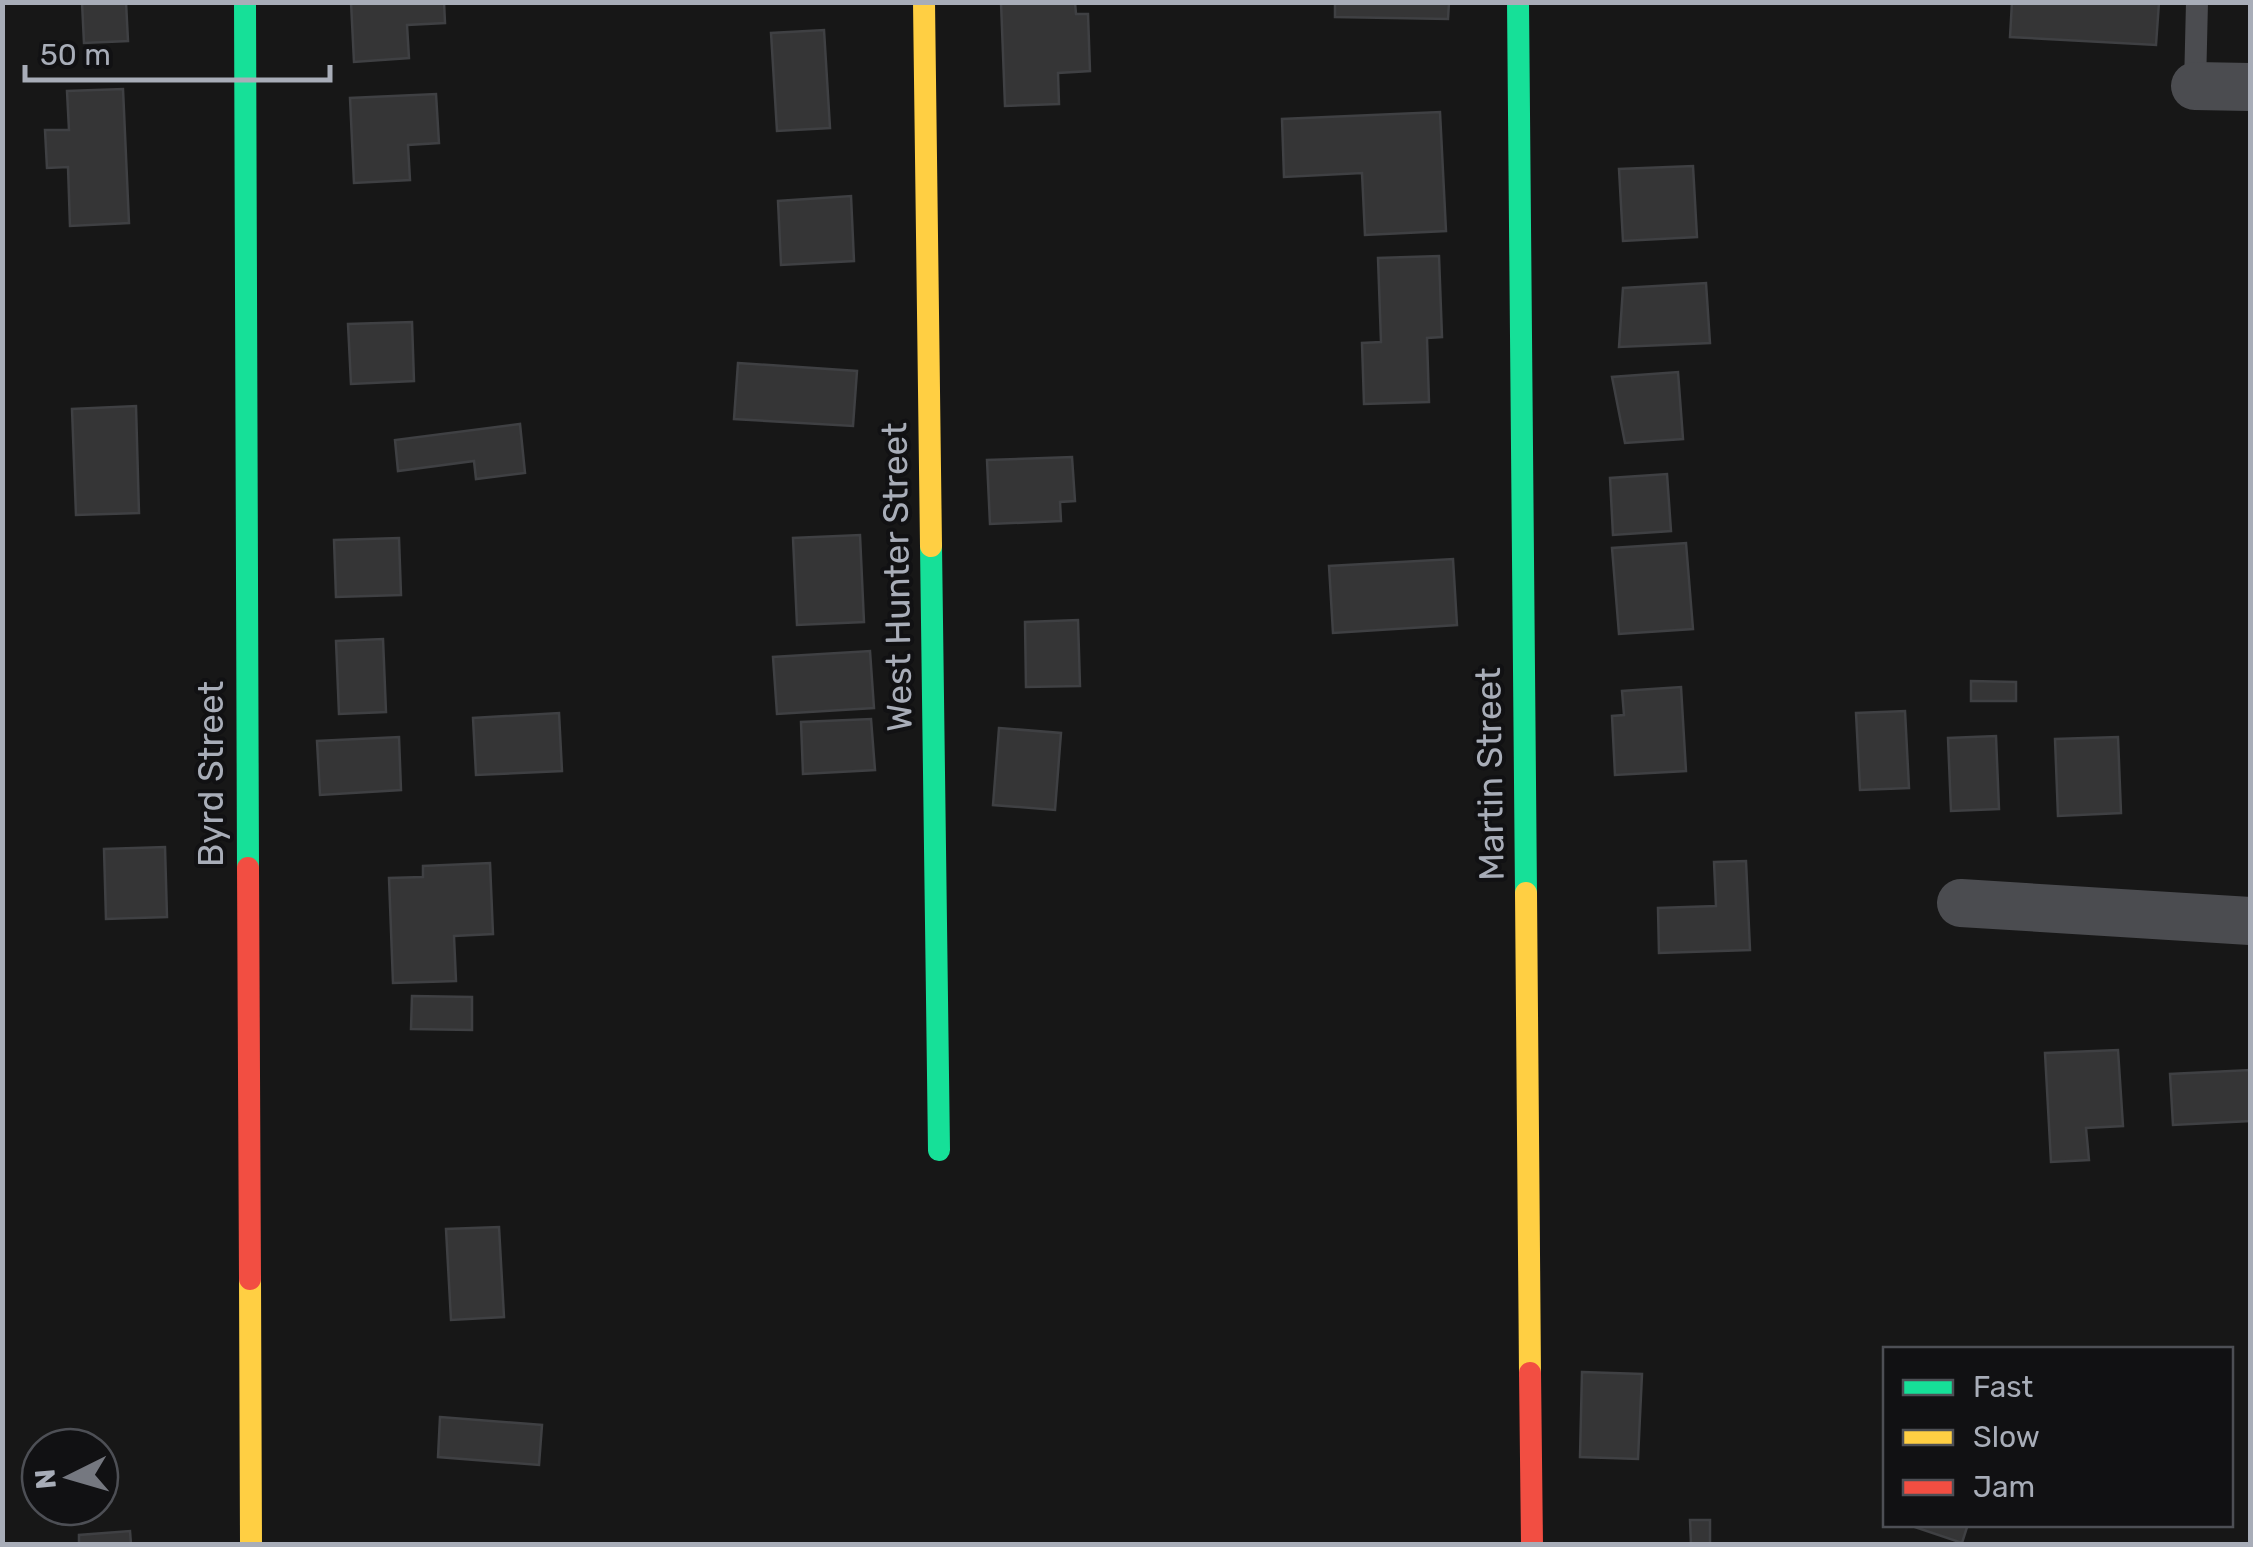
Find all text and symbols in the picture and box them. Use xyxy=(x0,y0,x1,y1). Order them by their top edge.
scale bar xyxy=(25,20,330,82)
text: 50 m xyxy=(40,37,111,73)
street label: West Hunter Street xyxy=(873,422,921,732)
street label: Martin Street xyxy=(1467,667,1513,881)
street label: Byrd Street xyxy=(190,681,232,867)
legend xyxy=(1883,1347,2233,1527)
text: Fast xyxy=(1973,1369,2033,1405)
text: Slow xyxy=(1973,1419,2040,1455)
north arrow xyxy=(20,1427,120,1527)
text: N xyxy=(28,1468,63,1491)
text: Jam xyxy=(1973,1469,2035,1505)

